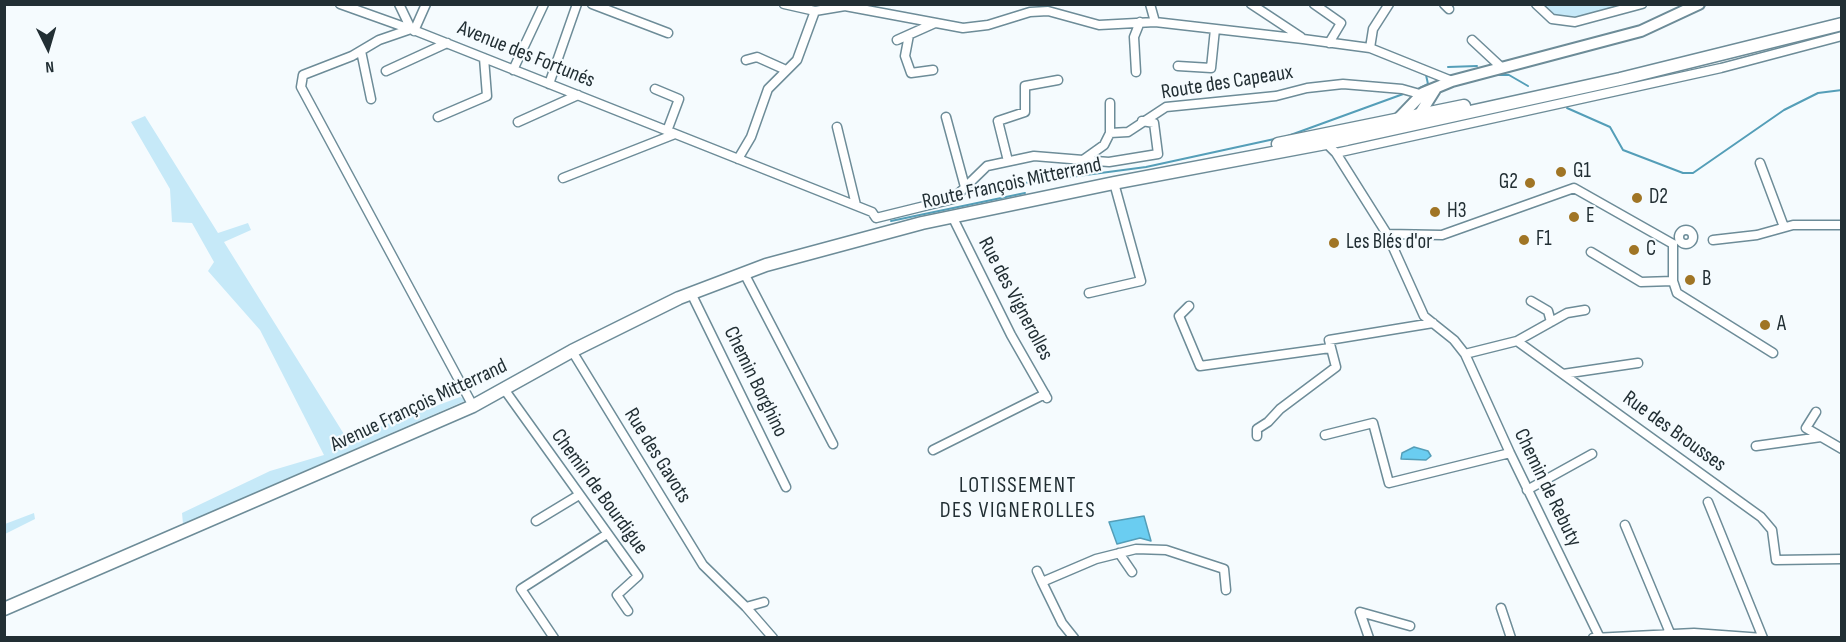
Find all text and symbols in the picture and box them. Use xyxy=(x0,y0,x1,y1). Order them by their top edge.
street label: Avenue des Fortunés xyxy=(454,16,598,94)
north arrow xyxy=(18,18,78,78)
text: N xyxy=(45,57,55,76)
street label: Route des Capeaux xyxy=(1159,60,1295,106)
street label: Route François Mitterrand xyxy=(920,153,1104,215)
place label: G1 xyxy=(1573,159,1591,185)
marker: G1 xyxy=(1554,165,1568,179)
place label: G2 xyxy=(1499,170,1518,196)
marker: G2 xyxy=(1523,176,1537,190)
place label: D2 xyxy=(1649,185,1668,211)
marker: D2 xyxy=(1630,191,1644,205)
place label: H3 xyxy=(1447,199,1466,225)
place label: E xyxy=(1586,204,1595,230)
marker: H3 xyxy=(1428,205,1442,219)
marker: E xyxy=(1567,210,1581,224)
place label: F1 xyxy=(1536,227,1552,253)
place label: Les Blés d'or xyxy=(1346,230,1432,256)
street label: Rue des Vignerolles xyxy=(972,233,1058,365)
marker: F1 xyxy=(1517,233,1531,247)
marker: Les Blés d'or xyxy=(1327,236,1341,250)
place label: C xyxy=(1646,237,1656,263)
marker: C xyxy=(1627,243,1641,257)
place label: B xyxy=(1702,267,1711,293)
marker: B xyxy=(1683,273,1697,287)
place label: A xyxy=(1777,312,1786,338)
marker: A xyxy=(1758,318,1772,332)
street label: Chemin Borghino xyxy=(717,323,793,441)
street label: Avenue François Mitterrand xyxy=(327,354,511,458)
street label: Rue des Brousses xyxy=(1617,386,1731,478)
street label: Rue des Gavots xyxy=(618,404,696,508)
street label: Chemin de Bourdigue xyxy=(545,424,653,560)
street label: Chemin de Rebuty xyxy=(1508,425,1586,551)
district label: LOTISSEMENT DES VIGNEROLLES xyxy=(940,473,1096,524)

